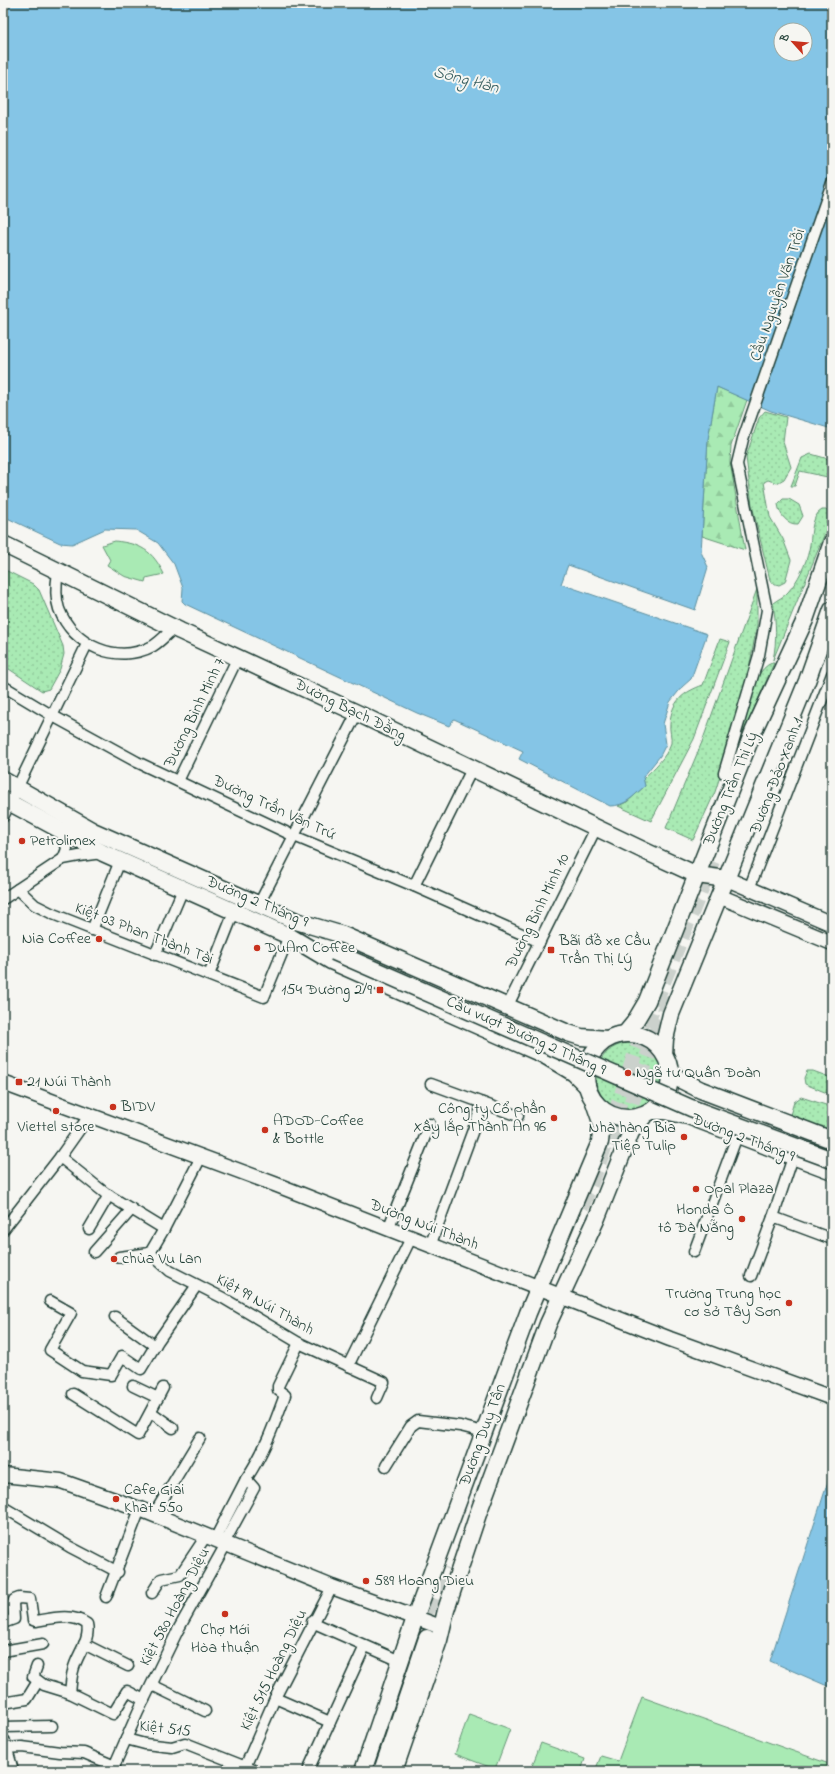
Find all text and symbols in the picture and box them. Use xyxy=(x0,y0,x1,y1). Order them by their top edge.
north arrow xyxy=(773,22,813,62)
text: B xyxy=(776,30,794,46)
water label: Sông Hàn xyxy=(430,59,502,102)
street label: Cầu Nguyễn Văn Trỗi xyxy=(744,225,812,365)
street label: Đường Bình Minh 7 xyxy=(157,653,232,773)
street label: Đường Bạch Đằng xyxy=(289,672,410,747)
street label: Đường Đảo Xanh 1 xyxy=(743,714,810,839)
street label: Đường Trần Thị Lý xyxy=(697,728,765,851)
street label: Đường Trần Văn Trứ xyxy=(207,768,340,847)
place label: Petrolimex xyxy=(30,829,96,853)
marker: Petrolimex xyxy=(17,836,27,846)
street label: Đường Bình Minh 10 xyxy=(499,849,576,974)
street label: Đường 2 Tháng 9 xyxy=(201,869,312,934)
street label: Kiệt 03 Phan Thành Tài xyxy=(71,897,217,972)
place label: Nia Coffee xyxy=(22,927,92,951)
place label: Bãi đỗ xe Cầu Trần Thị Lý xyxy=(558,929,651,971)
marker: Nia Coffee xyxy=(94,934,104,944)
place label: DuAm Coffee xyxy=(264,936,356,960)
marker: DuAm Coffee xyxy=(252,943,262,953)
marker: Bãi đỗ xe Cầu Trần Thị Lý xyxy=(546,945,556,955)
place label: 154 Đường 2/9 xyxy=(281,978,372,1002)
marker: 154 Đường 2/9 xyxy=(375,985,385,995)
street label: Cầu vượt Đường 2 Tháng 9 xyxy=(442,990,610,1082)
place label: Ngã tư Quân Đoàn xyxy=(636,1061,761,1085)
marker: Ngã tư Quân Đoàn xyxy=(623,1068,633,1078)
place label: 21 Núi Thành xyxy=(27,1070,111,1094)
marker: 21 Núi Thành xyxy=(14,1077,24,1087)
place label: BIDV xyxy=(120,1095,155,1119)
place label: Công ty Cổ phần Xây lắp Thành An 96 xyxy=(413,1097,546,1139)
marker: BIDV xyxy=(108,1102,118,1112)
marker: Viettel store xyxy=(51,1106,61,1116)
street label: Đường 2 Tháng 9 xyxy=(687,1107,798,1169)
place label: ADOD-Coffee & Bottle xyxy=(273,1109,364,1151)
marker: Công ty Cổ phần Xây lắp Thành An 96 xyxy=(549,1113,559,1123)
place label: Viettel store xyxy=(17,1115,95,1139)
place label: Nhà hàng Bia Tiệp Tulip xyxy=(588,1116,676,1158)
marker: ADOD-Coffee & Bottle xyxy=(260,1125,270,1135)
marker: Nhà hàng Bia Tiệp Tulip xyxy=(679,1132,689,1142)
place label: Opal Plaza xyxy=(704,1177,774,1201)
marker: Opal Plaza xyxy=(691,1184,701,1194)
street label: Đường Núi Thành xyxy=(365,1193,482,1257)
place label: Honda Ô tô Đà Nẵng xyxy=(658,1198,734,1240)
marker: Honda Ô tô Đà Nẵng xyxy=(737,1214,747,1224)
place label: chùa Vu Lan xyxy=(122,1247,202,1271)
marker: chùa Vu Lan xyxy=(109,1254,119,1264)
street label: Kiệt 99 Núi Thành xyxy=(211,1268,319,1342)
place label: Trường Trung học cơ sở Tây Sơn xyxy=(665,1282,782,1324)
marker: Trường Trung học cơ sở Tây Sơn xyxy=(784,1298,794,1308)
street label: Đường Duy Tân xyxy=(453,1380,513,1491)
place label: Cafe Giai Khat 550 xyxy=(124,1478,185,1520)
marker: Cafe Giai Khat 550 xyxy=(111,1494,121,1504)
street label: Kiệt 580 Hoàng Diệu xyxy=(134,1543,216,1671)
place label: 589 Hoang Dieu xyxy=(374,1569,474,1593)
marker: 589 Hoang Dieu xyxy=(361,1576,371,1586)
street label: Kiệt 515 Hoàng Diệu xyxy=(234,1605,314,1735)
marker: Chợ Mới Hòa thuận xyxy=(220,1609,230,1619)
place label: Chợ Mới Hòa thuận xyxy=(191,1618,259,1660)
street label: Kiệt 515 xyxy=(138,1714,192,1744)

